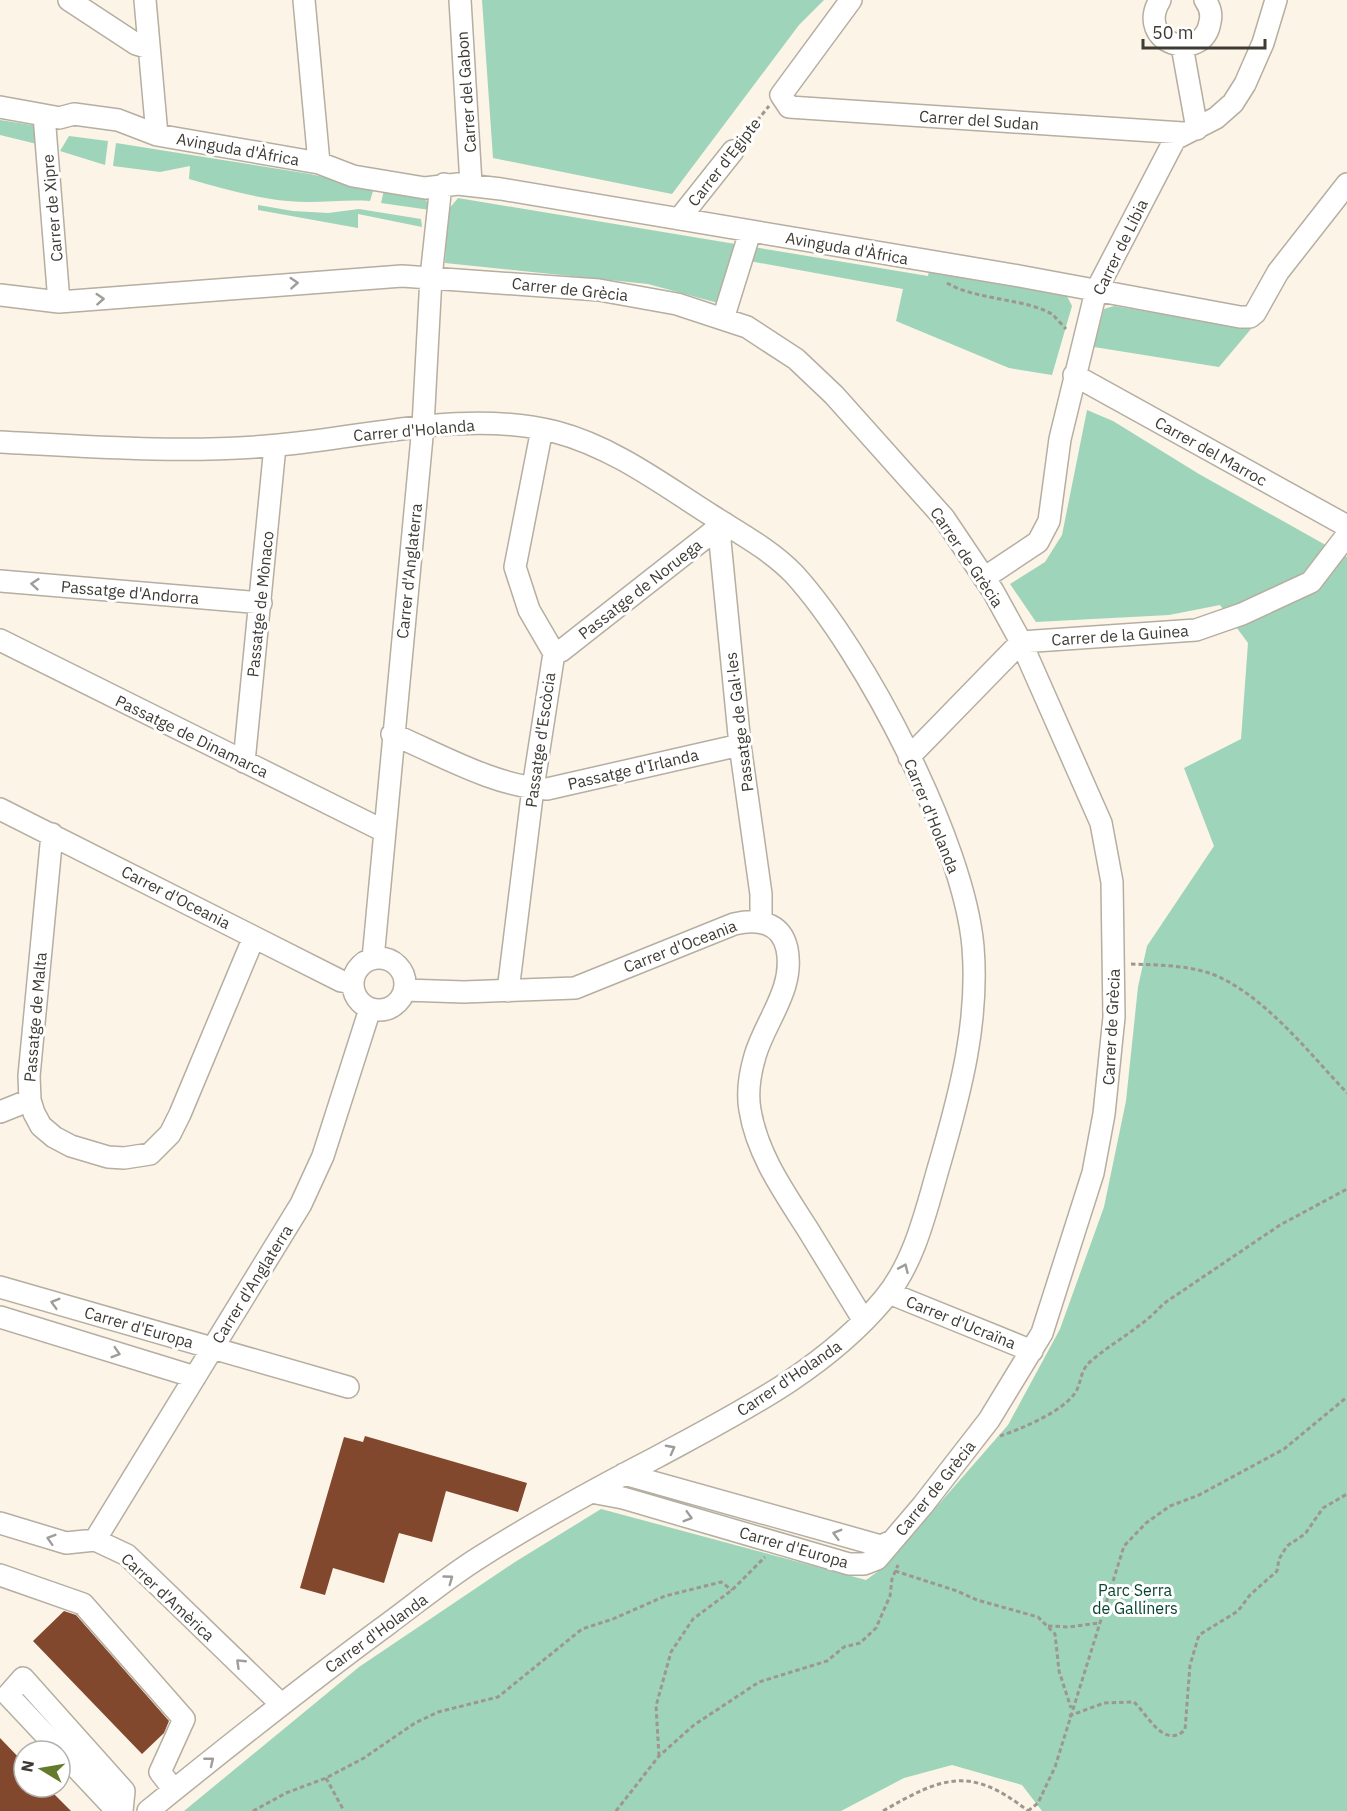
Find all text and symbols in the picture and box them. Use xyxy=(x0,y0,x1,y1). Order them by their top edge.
scale bar xyxy=(1143,12,1264,50)
text: 50 m xyxy=(1152,21,1194,44)
street label: Carrer del Gabon xyxy=(452,31,480,153)
street label: Carrer del Sudan xyxy=(918,106,1040,134)
street label: Carrer d'Egipte xyxy=(683,114,765,210)
street label: Avinguda d'Àfrica xyxy=(175,127,302,170)
street label: Carrer de Xipre xyxy=(37,153,67,263)
street label: Carrer de Líbia xyxy=(1088,195,1152,298)
street label: Avinguda d'Àfrica xyxy=(784,226,911,269)
street label: Carrer de Grècia xyxy=(511,273,630,305)
one-way arrow xyxy=(290,277,299,290)
one-way arrow xyxy=(95,293,105,306)
street label: Carrer del Marroc xyxy=(1151,412,1271,490)
street label: Carrer d'Holanda xyxy=(352,415,476,445)
street label: Carrer d'Anglaterra xyxy=(392,502,426,640)
street label: Carrer de Grècia xyxy=(926,503,1008,611)
street label: Passatge de Mònaco xyxy=(242,530,278,678)
street label: Passatge de Noruega xyxy=(574,534,706,643)
street label: Passatge d'Andorra xyxy=(60,576,200,608)
one-way arrow xyxy=(31,577,40,590)
street label: Carrer de la Guinea xyxy=(1051,620,1190,650)
street label: Passatge de Gal·les xyxy=(721,651,757,793)
street label: Passatge d'Escòcia xyxy=(521,671,559,809)
street label: Passatge de Dinamarca xyxy=(112,690,272,782)
street label: Passatge d'Irlanda xyxy=(566,744,701,794)
street label: Carrer d'Holanda xyxy=(900,756,964,877)
street label: Carrer d'Oceania xyxy=(118,861,234,933)
street label: Carrer d'Oceania xyxy=(620,915,740,977)
street label: Passatge de Malta xyxy=(19,951,51,1083)
street label: Carrer de Grècia xyxy=(1098,968,1124,1086)
street label: Carrer d'Anglaterra xyxy=(207,1221,297,1347)
one-way arrow xyxy=(897,1263,909,1274)
street label: Carrer d'Ucraïna xyxy=(903,1291,1019,1353)
one-way arrow xyxy=(50,1298,61,1310)
street label: Carrer d'Europa xyxy=(82,1302,196,1352)
street label: Carrer d'Holanda xyxy=(733,1335,845,1420)
one-way arrow xyxy=(110,1346,121,1358)
street label: Carrer de Grècia xyxy=(891,1436,980,1540)
one-way arrow xyxy=(665,1445,675,1456)
one-way arrow xyxy=(683,1510,693,1522)
street label: Carrer d'Europa xyxy=(737,1522,851,1572)
one-way arrow xyxy=(832,1528,842,1541)
one-way arrow xyxy=(46,1534,57,1546)
street label: Carrer d'Amèrica xyxy=(117,1549,219,1646)
one-way arrow xyxy=(442,1576,453,1587)
park label: Parc Serra de Galliners xyxy=(1092,1580,1178,1618)
street label: Carrer d'Holanda xyxy=(321,1589,432,1677)
one-way arrow xyxy=(236,1659,246,1670)
north arrow xyxy=(12,1739,72,1799)
one-way arrow xyxy=(203,1758,214,1769)
text: N xyxy=(16,1759,38,1774)

